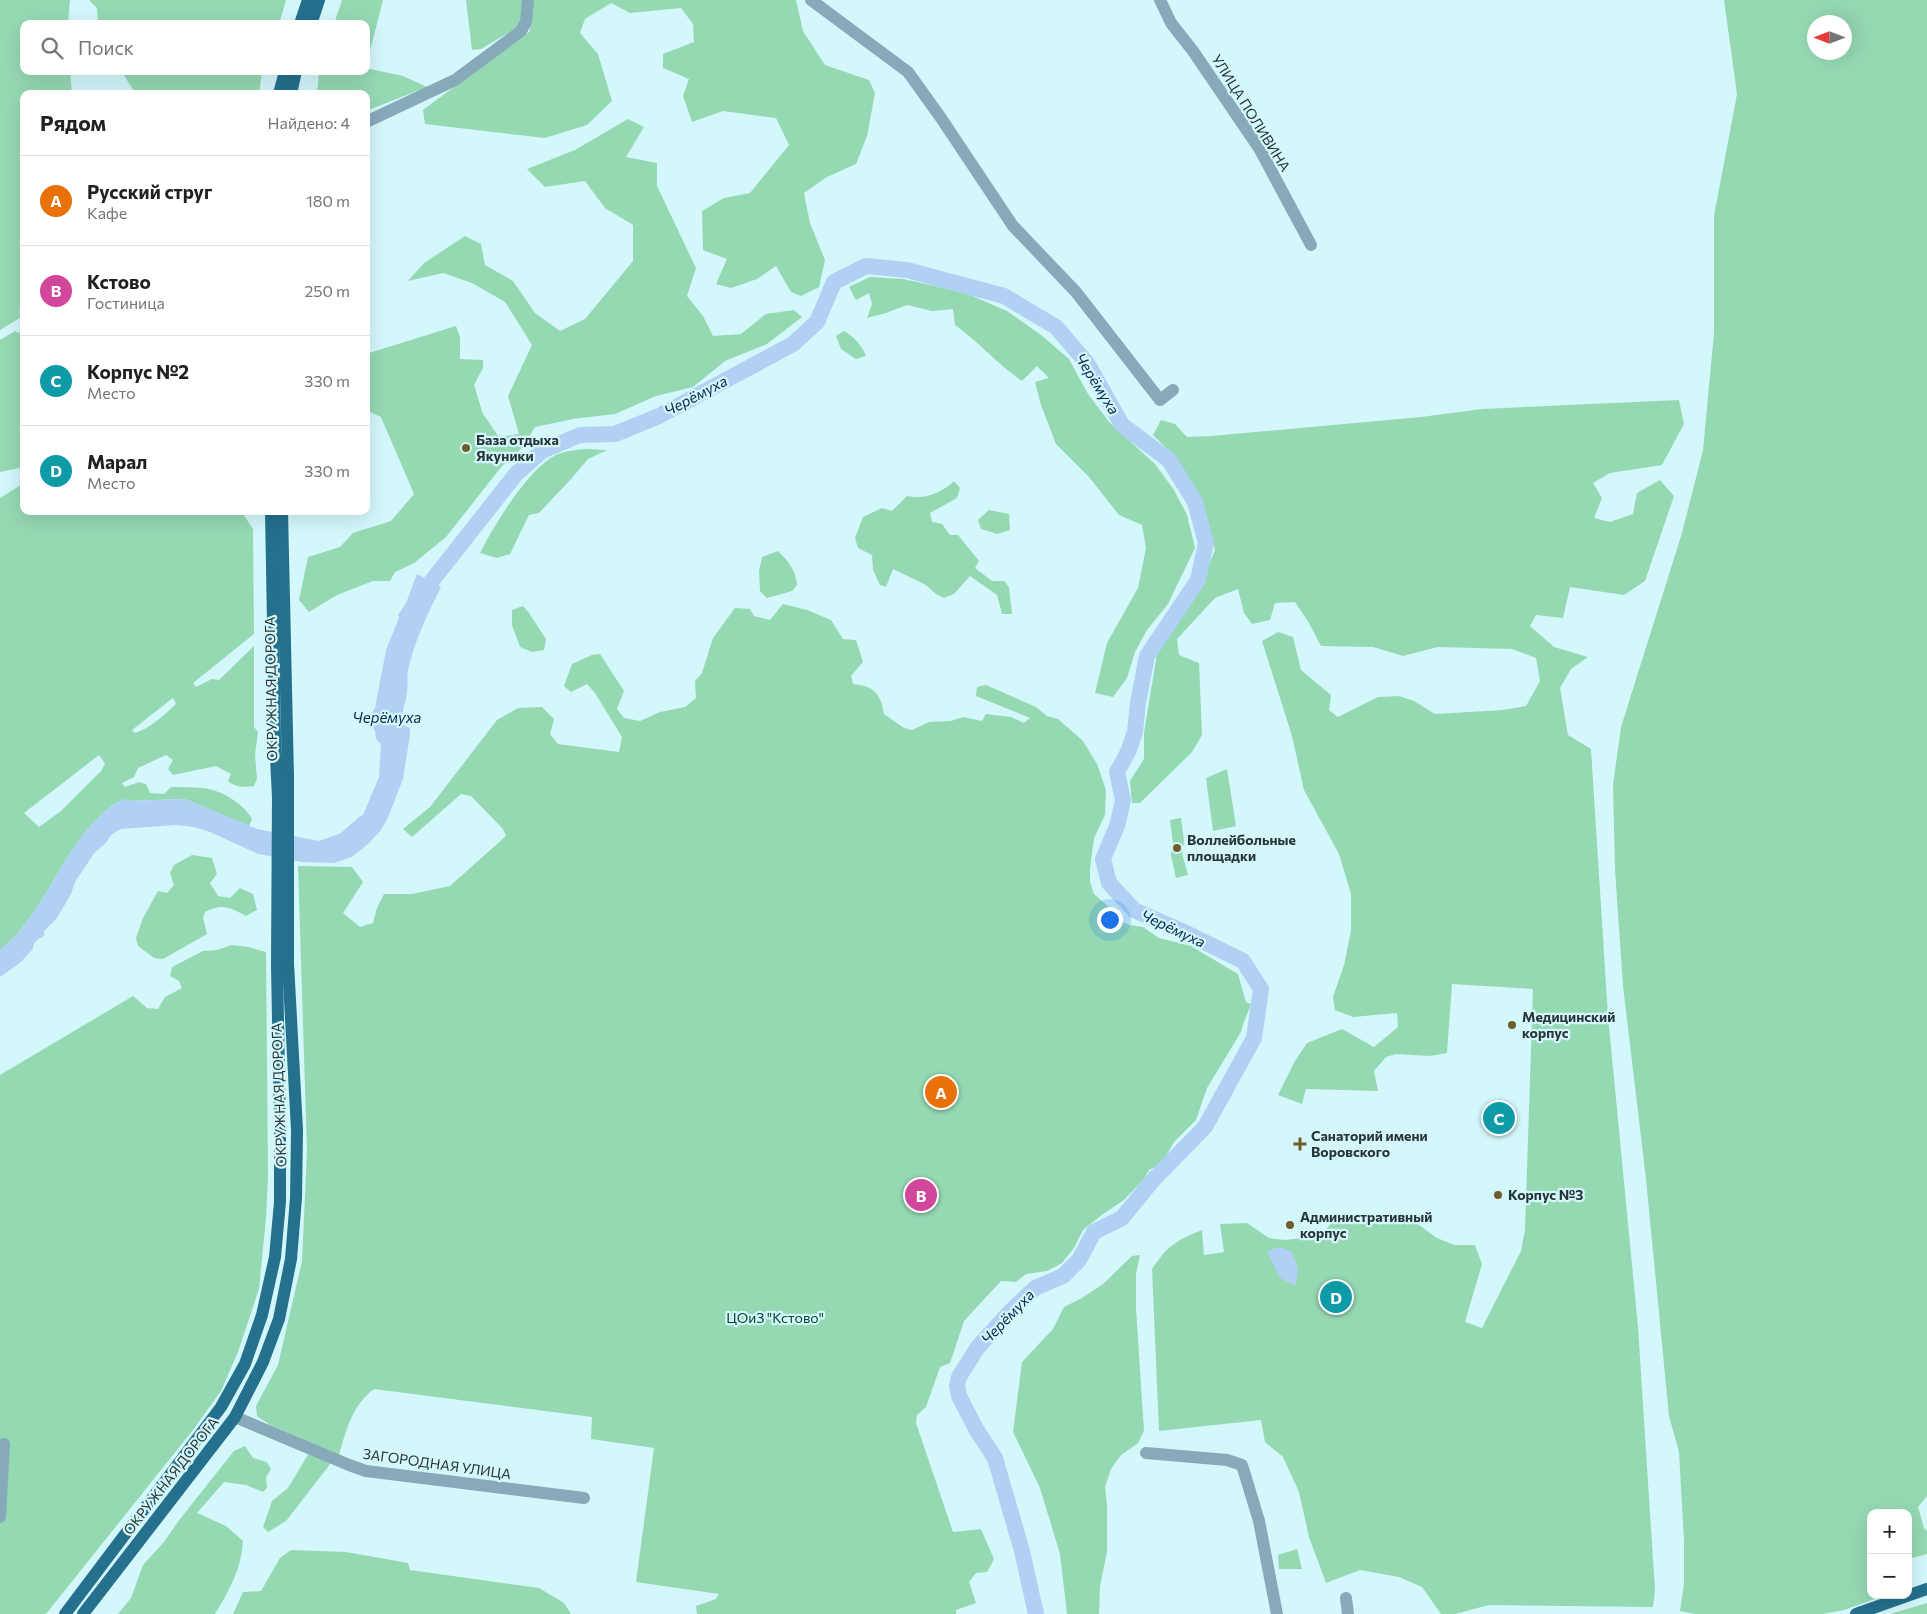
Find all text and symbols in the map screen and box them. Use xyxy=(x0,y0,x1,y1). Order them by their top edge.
north arrow xyxy=(1807,15,1852,60)
search box xyxy=(20,20,370,75)
icon: search xyxy=(38,34,66,62)
text: Поиск xyxy=(78,36,134,59)
street label: УЛИЦА ПОЛИВИНА xyxy=(1208,51,1295,175)
text: Рядом xyxy=(40,110,106,135)
text: Найдено: 4 xyxy=(268,113,350,132)
text: Русский струг xyxy=(87,180,212,203)
text: A xyxy=(50,191,62,210)
text: 180 m xyxy=(306,191,350,210)
text: Кафе xyxy=(87,203,127,222)
text: Кстово xyxy=(87,270,151,293)
text: B xyxy=(51,281,61,300)
text: 250 m xyxy=(304,281,350,300)
text: Гостиница xyxy=(87,293,165,312)
water label: Черёмуха xyxy=(1072,350,1124,418)
text: Корпус №2 xyxy=(87,360,189,383)
text: C xyxy=(51,371,61,390)
text: 330 m xyxy=(304,371,350,390)
water label: Черёмуха xyxy=(661,371,730,419)
text: Место xyxy=(87,383,136,402)
place label: База отдыха Якуники xyxy=(476,431,559,464)
marker: База отдыха Якуники xyxy=(460,442,472,454)
text: Марал xyxy=(87,450,147,473)
text: D xyxy=(50,461,62,480)
text: 330 m xyxy=(304,461,350,480)
text: Место xyxy=(87,473,136,492)
street label: ОКРУЖНАЯ ДОРОГА xyxy=(261,616,280,761)
water label: Черёмуха xyxy=(353,708,422,726)
place label: Воллейбольные площадки xyxy=(1187,831,1296,864)
marker: Воллейбольные площадки xyxy=(1171,842,1183,854)
water label: Черёмуха xyxy=(1138,905,1209,951)
your location xyxy=(1097,907,1123,933)
place label: Медицинский корпус xyxy=(1522,1008,1615,1041)
marker: Медицинский корпус xyxy=(1506,1019,1518,1031)
street label: ОКРУЖНАЯ ДОРОГА xyxy=(267,1022,290,1168)
pin: A xyxy=(925,1073,957,1111)
pin: C xyxy=(1483,1099,1515,1137)
place label: Санаторий имени Воровского xyxy=(1311,1127,1428,1160)
marker: Санаторий имени Воровского xyxy=(1293,1137,1307,1151)
pin: B xyxy=(905,1176,937,1214)
place label: Корпус №3 xyxy=(1508,1186,1583,1203)
marker: Корпус №3 xyxy=(1492,1189,1504,1201)
place label: Административный корпус xyxy=(1300,1208,1432,1241)
marker: Административный корпус xyxy=(1284,1219,1296,1231)
pin: D xyxy=(1320,1278,1352,1316)
water label: Черёмуха xyxy=(977,1285,1038,1347)
park label: ЦОиЗ "Кстово" xyxy=(726,1309,824,1326)
street label: ОКРУЖНАЯ ДОРОГА xyxy=(119,1413,222,1538)
street label: ЗАГОРОДНАЯ УЛИЦА xyxy=(362,1445,513,1482)
map controls xyxy=(1867,1509,1912,1599)
button: + xyxy=(1867,1509,1912,1554)
button: − xyxy=(1867,1554,1912,1599)

